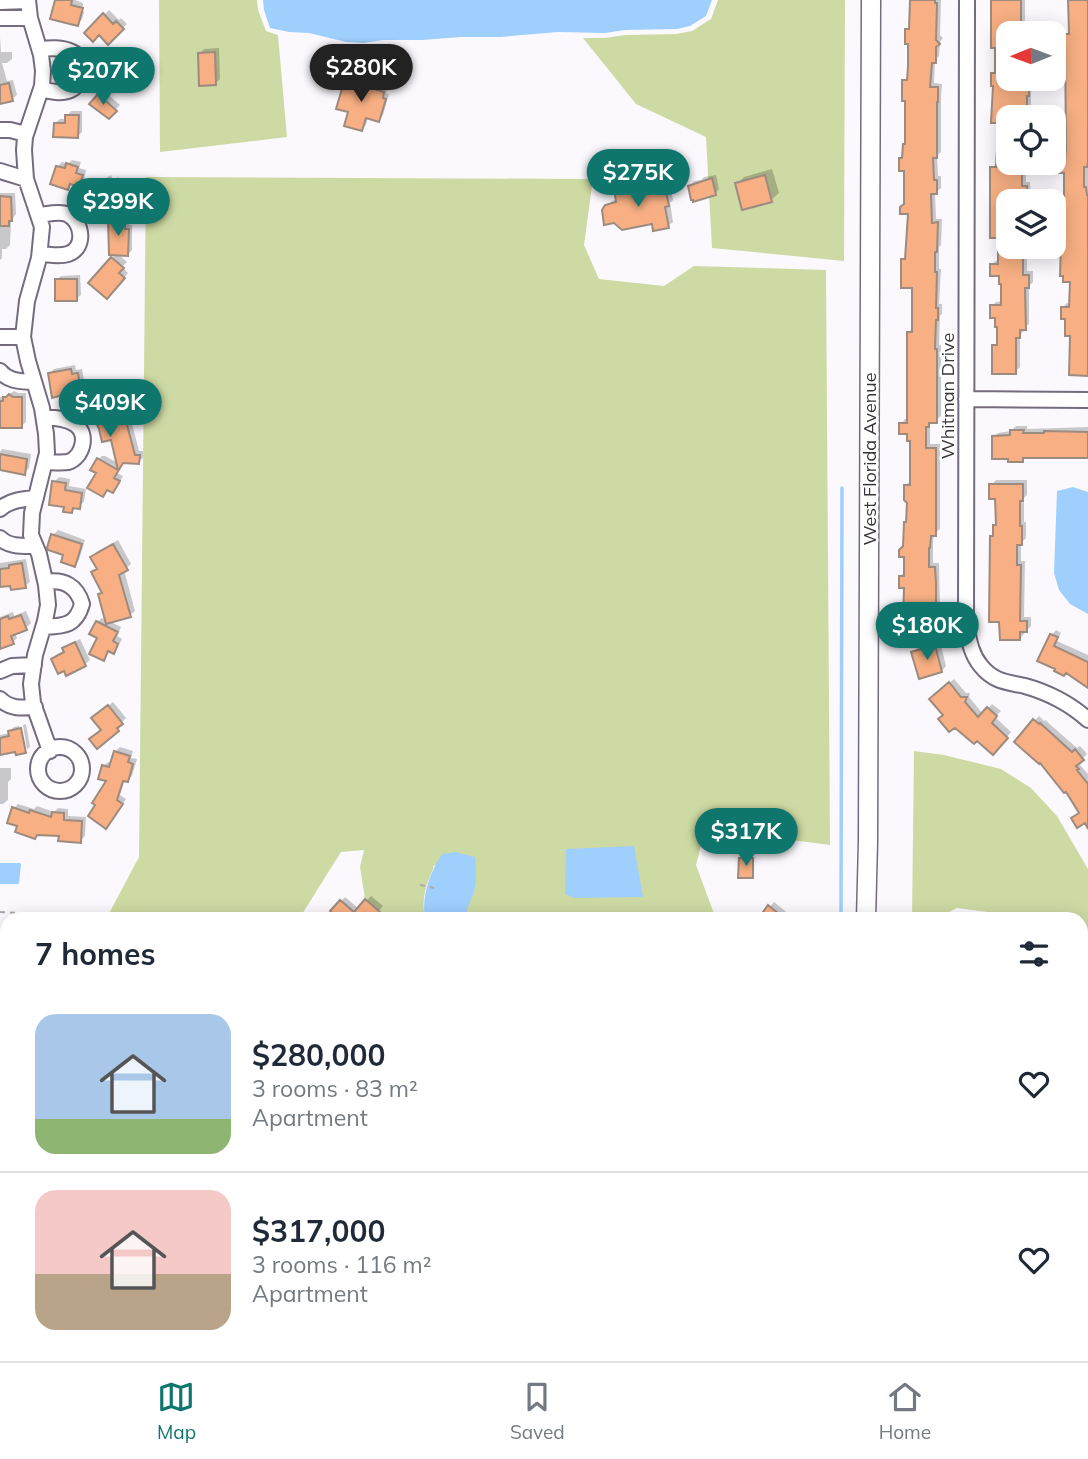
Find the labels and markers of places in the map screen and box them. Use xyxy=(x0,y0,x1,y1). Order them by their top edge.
pin: $280K xyxy=(312,44,410,104)
pin: $207K xyxy=(54,48,152,107)
pin: $275K xyxy=(589,150,687,209)
pin: $299K xyxy=(69,178,167,238)
pin: $409K xyxy=(61,380,159,439)
pin: $180K xyxy=(878,602,976,662)
pin: $317K xyxy=(697,808,795,868)

